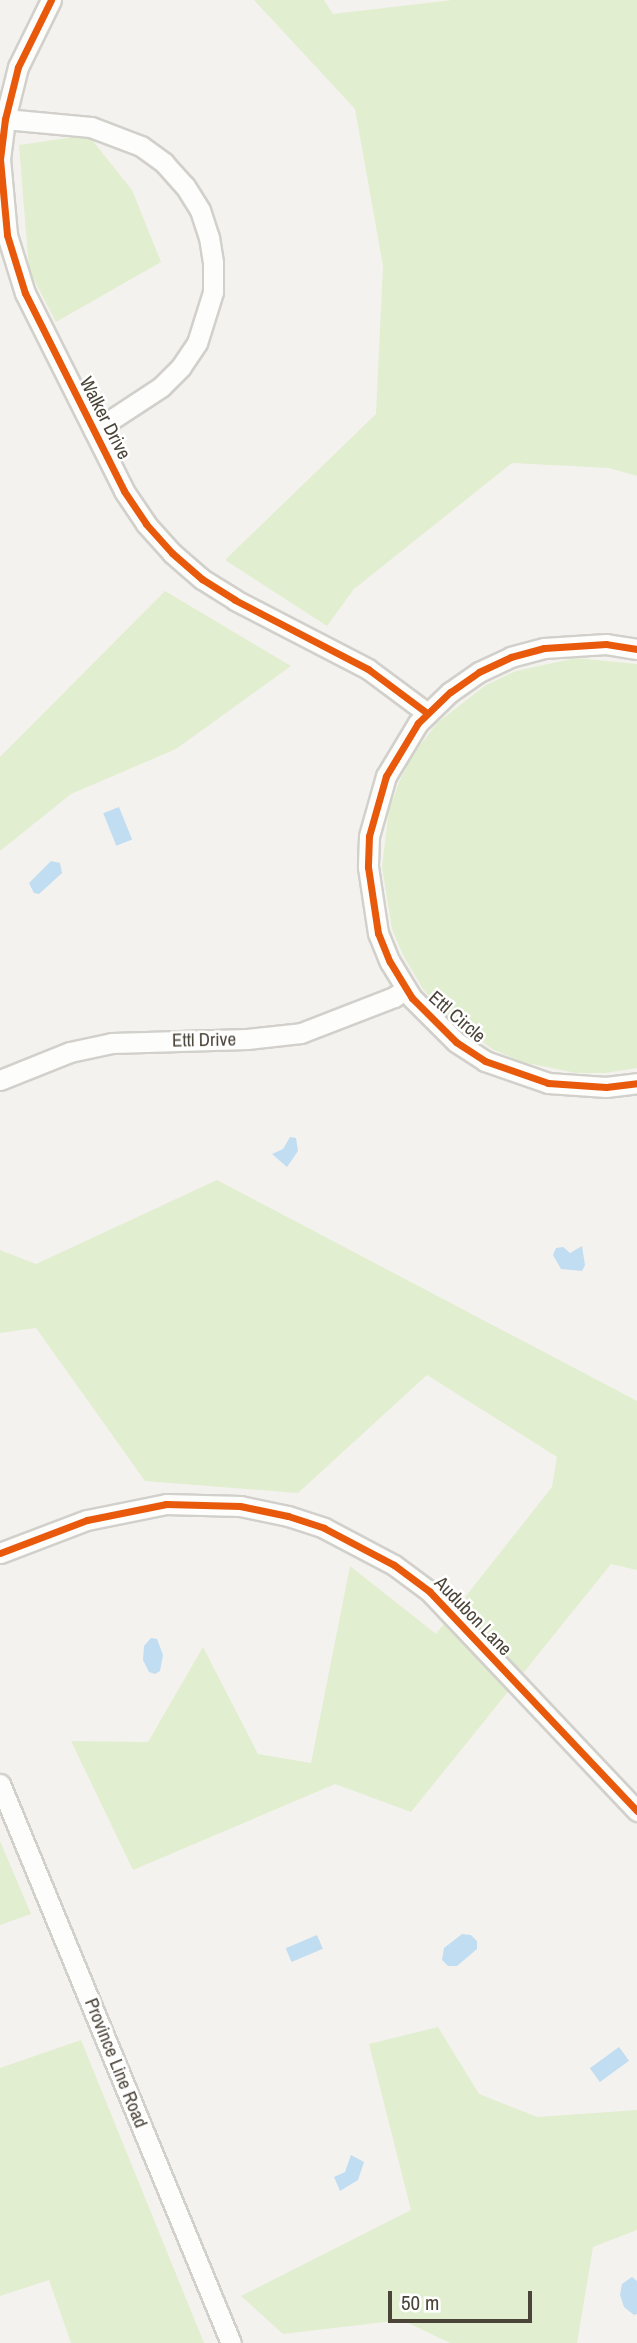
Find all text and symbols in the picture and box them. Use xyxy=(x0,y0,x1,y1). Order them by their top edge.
street label: Walker Drive xyxy=(75,373,135,463)
street label: Ettl Circle xyxy=(424,986,490,1048)
street label: Ettl Drive xyxy=(172,1028,236,1052)
street label: Audubon Lane xyxy=(430,1572,516,1660)
street label: Province Line Road xyxy=(80,1995,152,2131)
scale bar xyxy=(392,2276,536,2320)
text: 50 m xyxy=(401,2288,439,2317)

